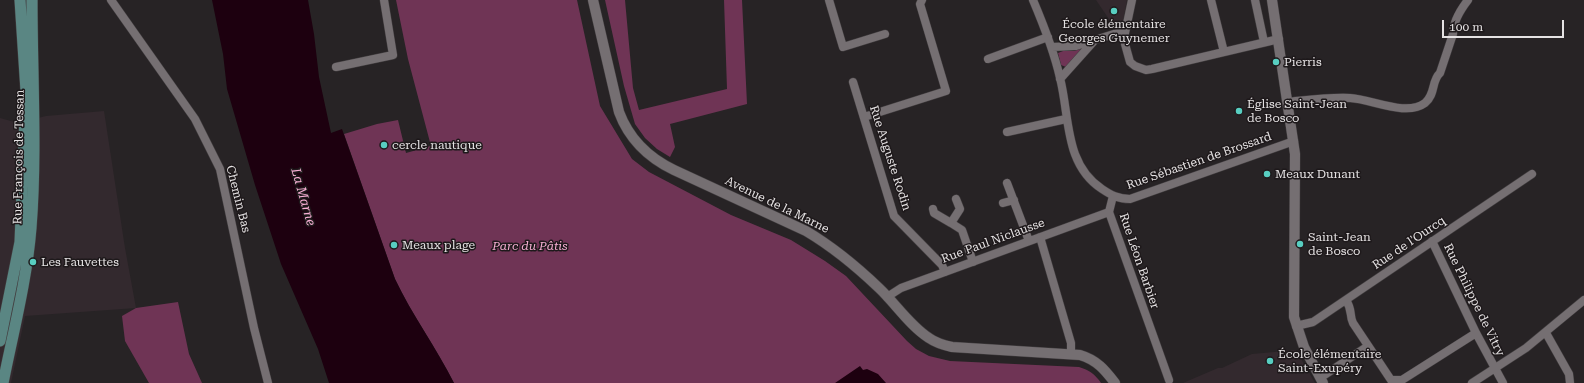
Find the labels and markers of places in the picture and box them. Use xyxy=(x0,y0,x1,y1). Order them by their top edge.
marker: École élémentaire Georges Guynemer xyxy=(1109,6,1119,16)
place label: École élémentaire Georges Guynemer xyxy=(1058,17,1170,45)
place label: Pierris xyxy=(1284,55,1322,69)
marker: Pierris xyxy=(1271,57,1281,67)
place label: Église Saint-Jean de Bosco xyxy=(1247,97,1347,125)
marker: Église Saint-Jean de Bosco xyxy=(1234,106,1244,116)
place label: cercle nautique xyxy=(392,138,482,152)
marker: cercle nautique xyxy=(379,140,389,150)
place label: Meaux Dunant xyxy=(1275,167,1360,181)
marker: Meaux Dunant xyxy=(1262,169,1272,179)
place label: Saint-Jean de Bosco xyxy=(1308,230,1371,258)
place label: Meaux plage xyxy=(402,238,475,252)
marker: Saint-Jean de Bosco xyxy=(1295,239,1305,249)
marker: Meaux plage xyxy=(389,240,399,250)
place label: Les Fauvettes xyxy=(41,255,119,269)
marker: Les Fauvettes xyxy=(28,257,38,267)
place label: École élémentaire Saint-Exupéry xyxy=(1278,347,1381,375)
marker: École élémentaire Saint-Exupéry xyxy=(1265,356,1275,366)

